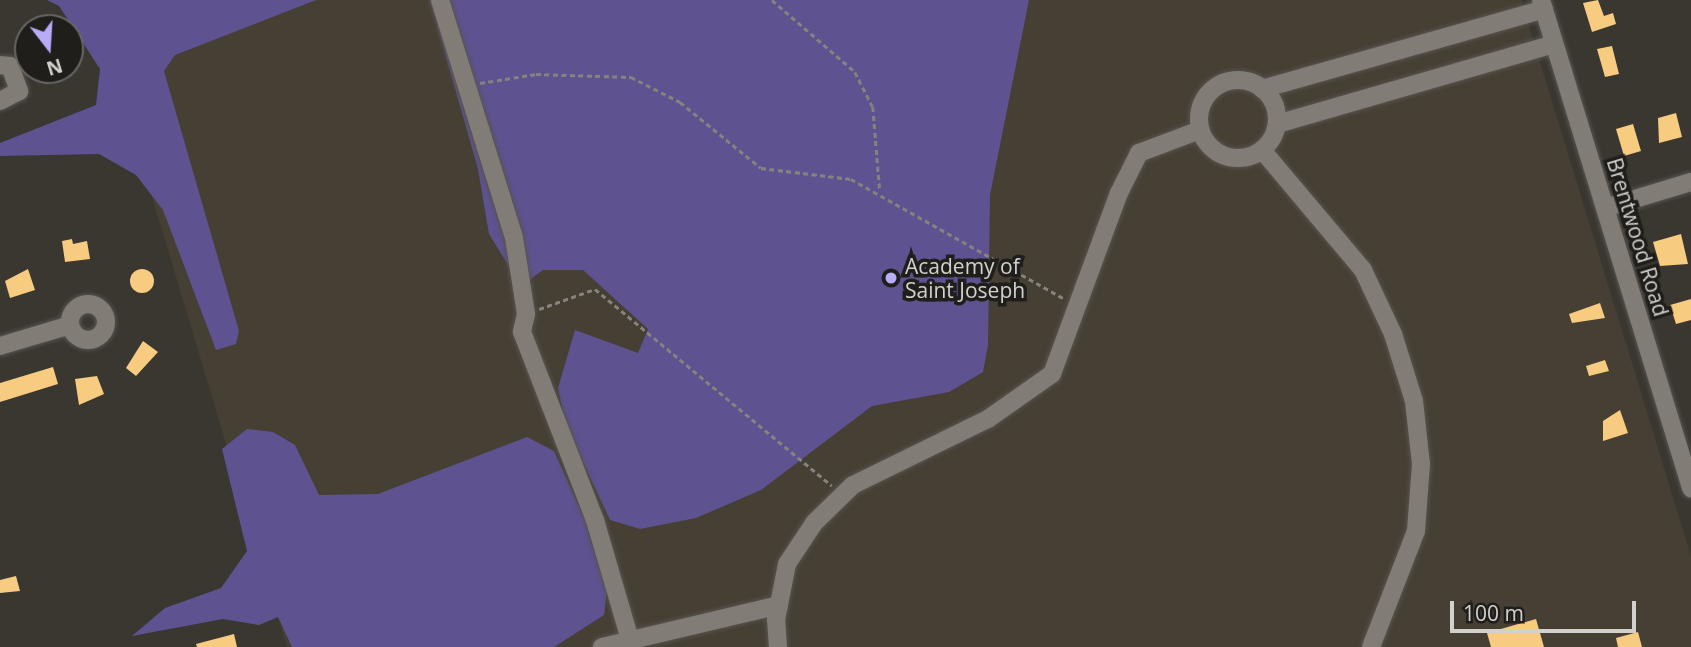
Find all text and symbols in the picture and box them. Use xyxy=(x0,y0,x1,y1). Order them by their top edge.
north arrow xyxy=(14,14,84,84)
text: N xyxy=(43,52,66,82)
street label: Brentwood Road xyxy=(1602,155,1674,319)
place label: Academy of Saint Joseph xyxy=(905,253,1025,303)
marker: Academy of Saint Joseph xyxy=(883,270,899,286)
scale bar xyxy=(1453,588,1638,632)
text: 100 m xyxy=(1463,599,1524,627)

